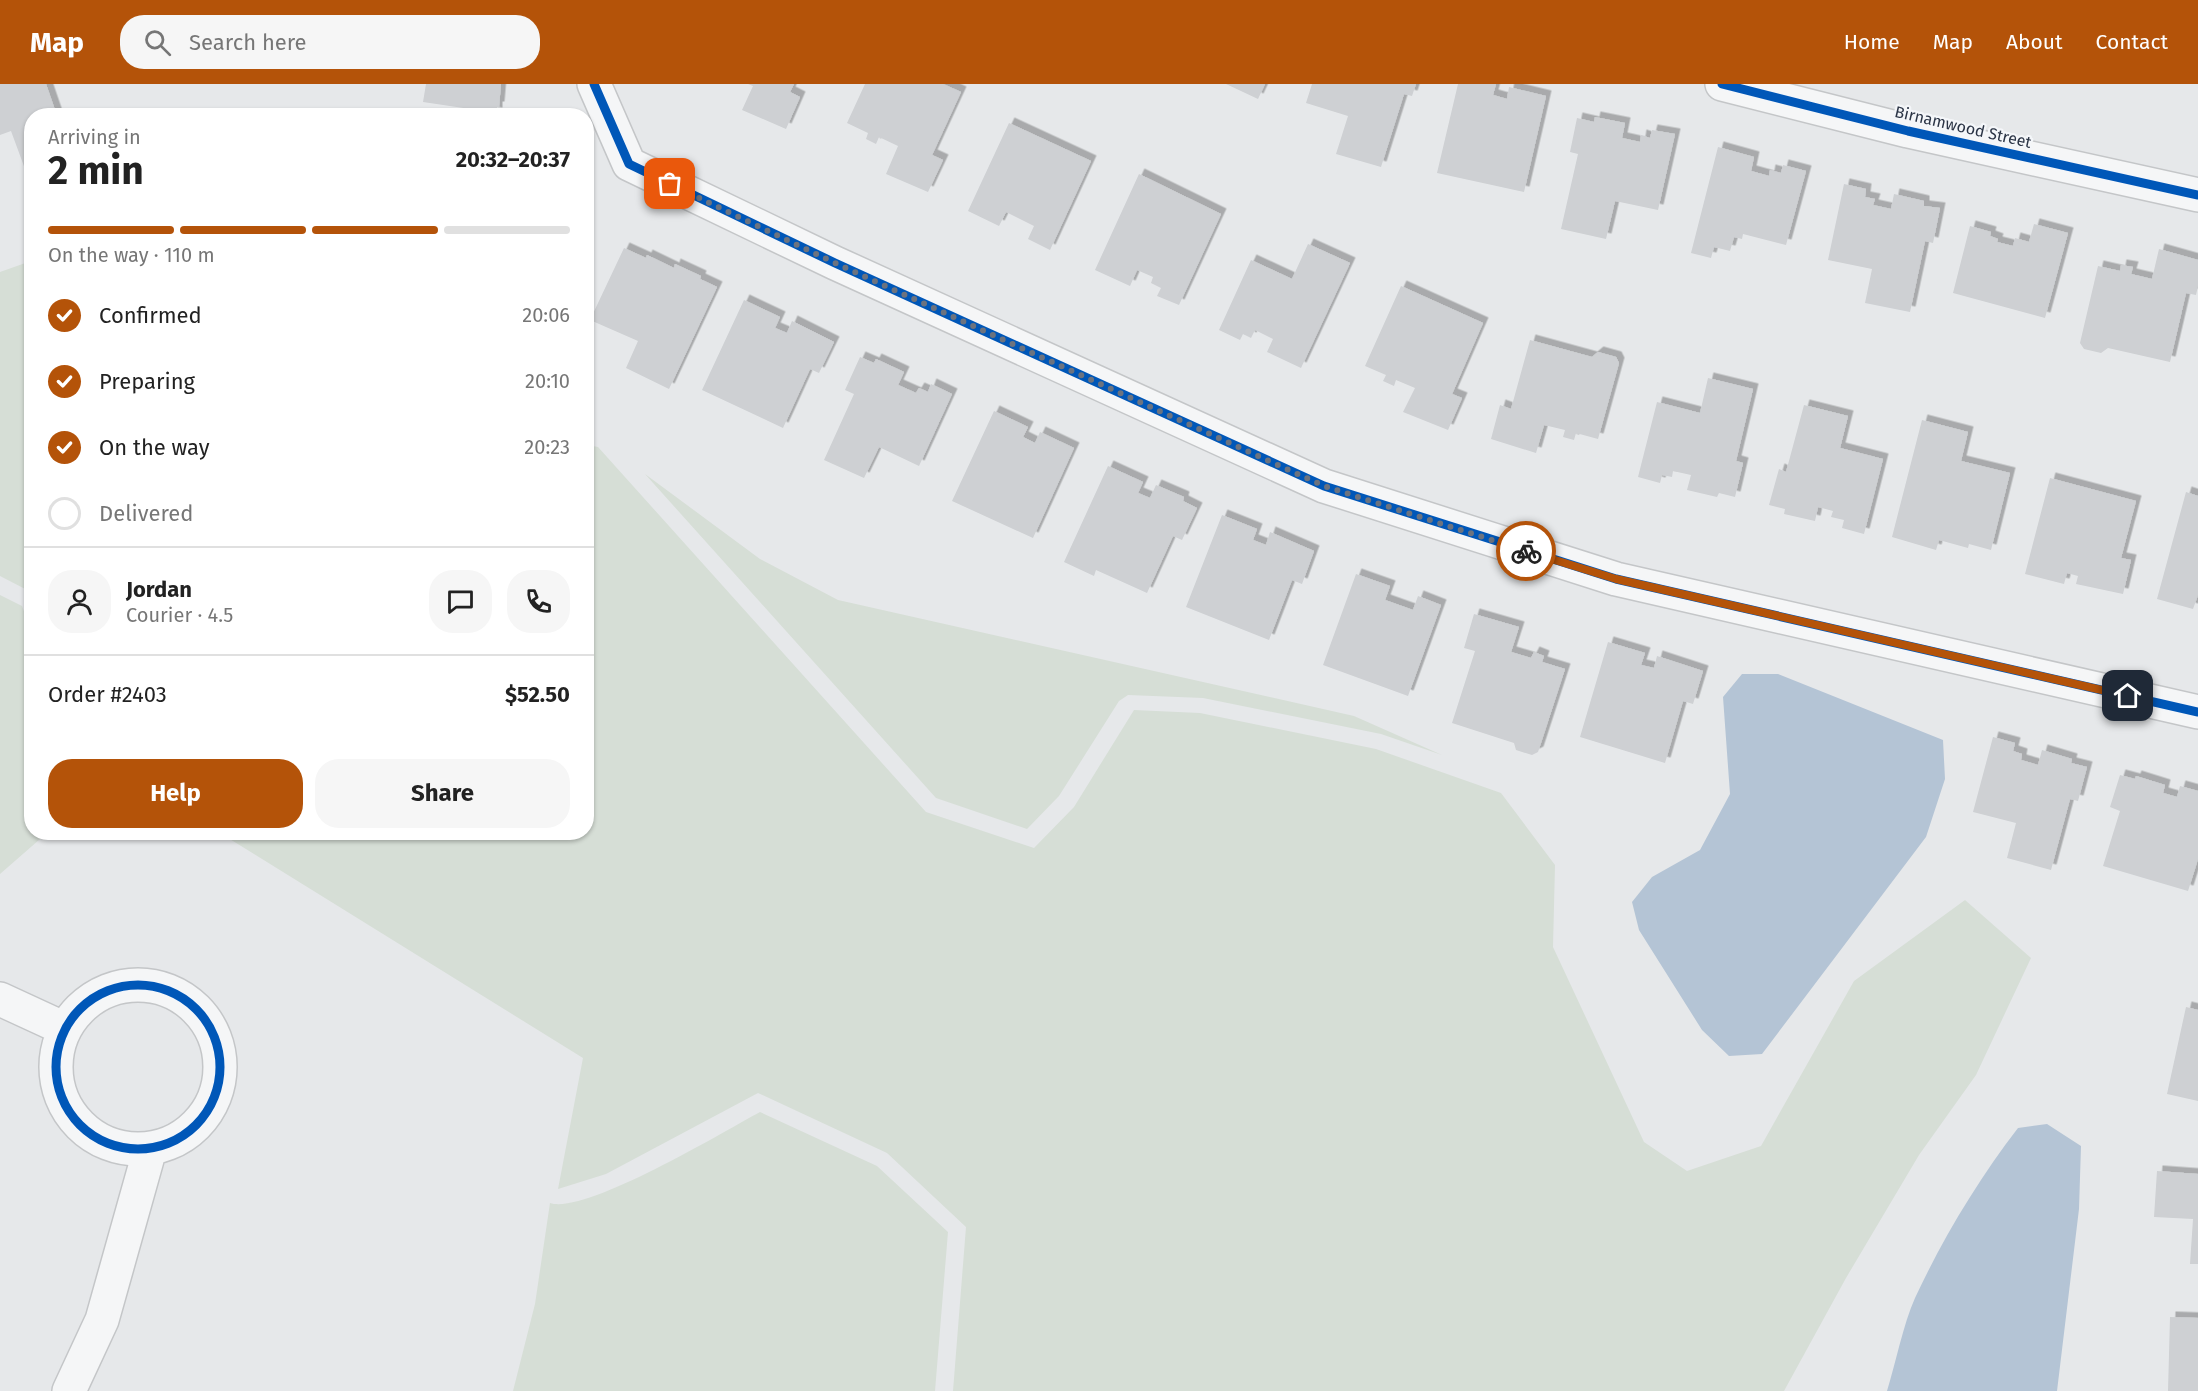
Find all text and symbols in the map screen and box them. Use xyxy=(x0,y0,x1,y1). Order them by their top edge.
search box xyxy=(120,15,540,69)
text: Map xyxy=(30,26,84,59)
icon: search xyxy=(141,26,174,59)
text: Search here xyxy=(189,29,307,56)
text: Home xyxy=(1844,29,1900,55)
text: Map xyxy=(1933,29,1973,55)
text: About xyxy=(2006,29,2063,55)
text: Contact xyxy=(2096,29,2168,55)
street label: Birnamwood Street xyxy=(1893,102,2033,152)
text: Arriving in xyxy=(48,125,141,149)
text: 20:32–20:37 xyxy=(456,146,570,173)
text: 2 min xyxy=(48,148,144,194)
pin xyxy=(644,158,695,209)
icon: bag xyxy=(653,167,686,200)
text: On the way · 110 m xyxy=(48,243,215,267)
icon: check xyxy=(48,299,81,332)
text: Confirmed xyxy=(99,302,202,329)
text: 20:06 xyxy=(522,303,570,327)
icon: check xyxy=(48,365,81,398)
text: Preparing xyxy=(99,368,195,395)
text: 20:10 xyxy=(525,369,570,393)
icon: check xyxy=(48,431,81,464)
text: On the way xyxy=(99,434,210,461)
text: 20:23 xyxy=(524,435,570,459)
text: Delivered xyxy=(99,500,194,527)
courier xyxy=(1496,521,1556,581)
icon: bike xyxy=(1510,535,1543,568)
button: person xyxy=(48,570,111,633)
button: chat xyxy=(429,570,492,633)
button: phone xyxy=(507,570,570,633)
text: Jordan xyxy=(126,576,192,603)
text: Courier · 4.5 xyxy=(126,603,233,627)
pin xyxy=(2102,670,2153,721)
icon: home xyxy=(2111,679,2144,712)
text: Order #2403 xyxy=(48,681,167,708)
text: $52.50 xyxy=(505,681,570,708)
button: Help xyxy=(48,759,303,828)
button: Share xyxy=(315,759,570,828)

